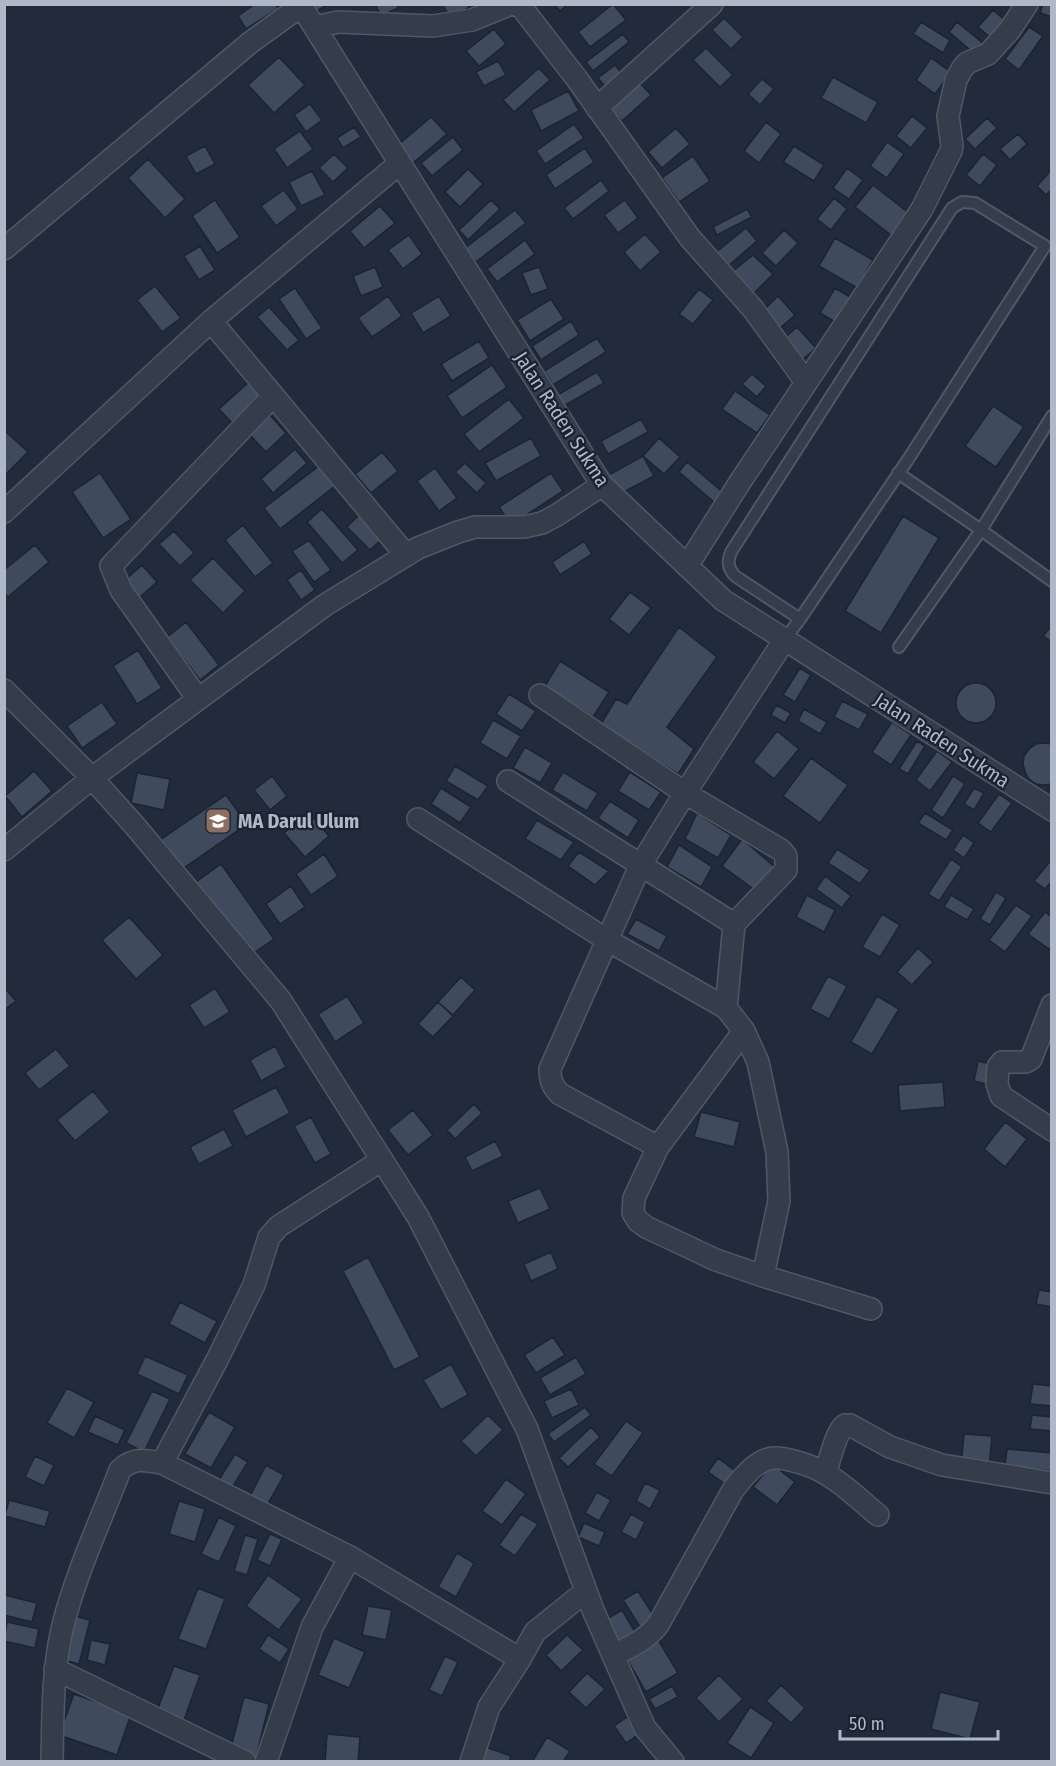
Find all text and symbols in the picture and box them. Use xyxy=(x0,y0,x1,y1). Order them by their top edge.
street label: Jalan Raden Sukma xyxy=(509,347,615,491)
street label: Jalan Raden Sukma xyxy=(870,687,1014,793)
school or university icon: MA Darul Ulum xyxy=(203,806,233,836)
place label: MA Darul Ulum xyxy=(238,809,359,833)
scale bar xyxy=(840,1703,998,1741)
text: 50 m xyxy=(849,1713,885,1735)

